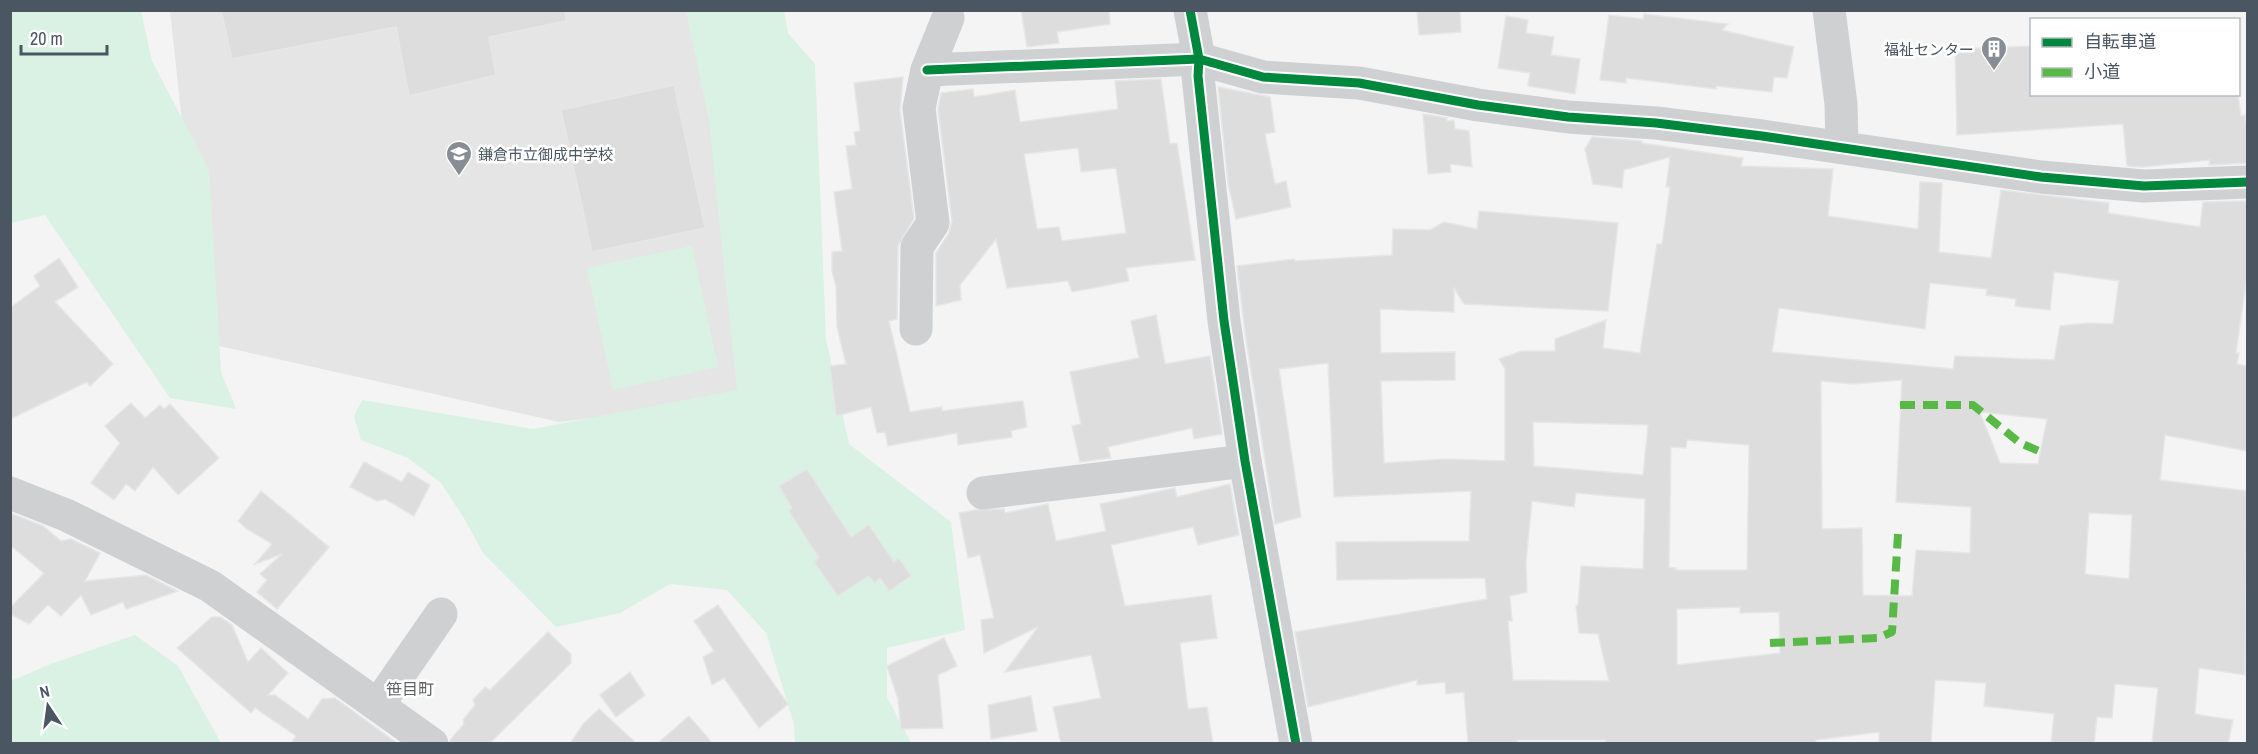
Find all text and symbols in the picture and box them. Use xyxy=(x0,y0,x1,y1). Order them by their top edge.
scale bar xyxy=(21,18,106,56)
legend xyxy=(2030,18,2240,96)
text: 20 m xyxy=(30,26,63,51)
text: 自転車道 xyxy=(2084,29,2156,54)
building icon: 福祉センター xyxy=(1979,34,2009,72)
place label: 福祉センター xyxy=(1884,39,1974,60)
text: 小道 xyxy=(2084,59,2120,84)
school or university icon: 鎌倉市立御成中学校 xyxy=(444,139,474,177)
place label: 鎌倉市立御成中学校 xyxy=(478,144,613,165)
north arrow xyxy=(18,676,78,736)
district label: 笹目町 xyxy=(386,678,434,700)
text: N xyxy=(38,680,52,703)

